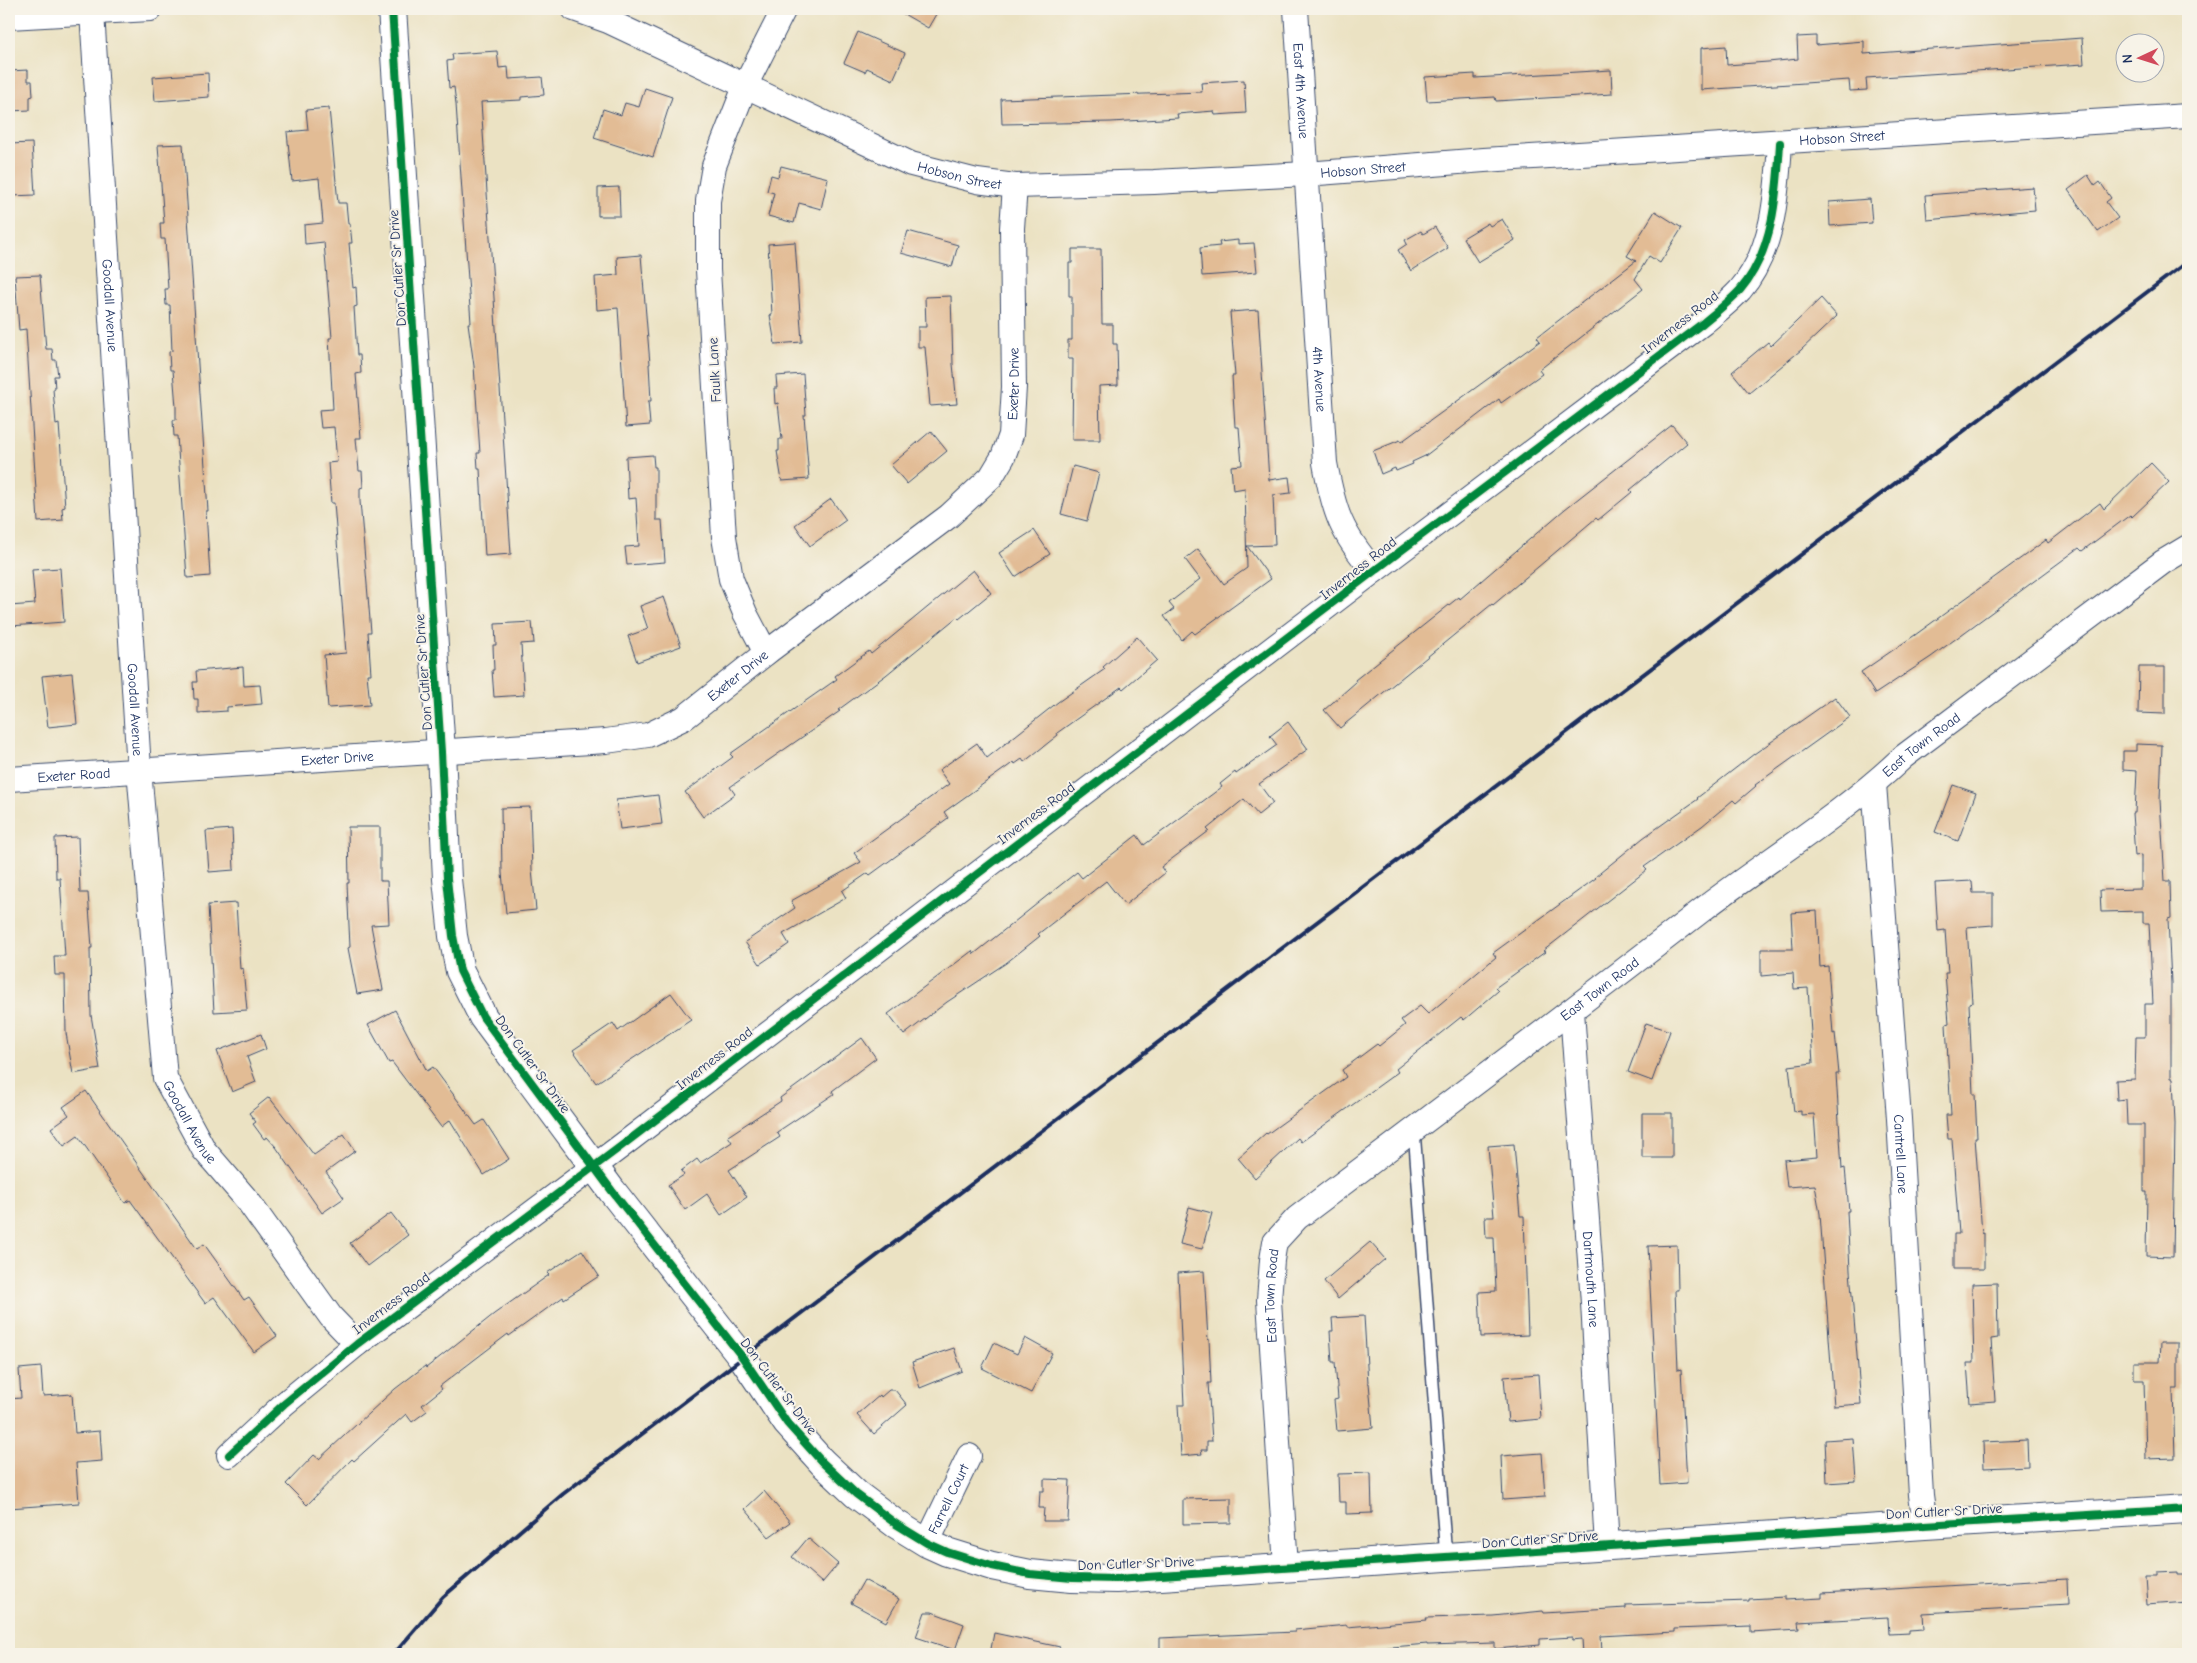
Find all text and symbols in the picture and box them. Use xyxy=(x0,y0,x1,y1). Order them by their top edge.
north arrow xyxy=(2114,32,2164,82)
street label: East 4th Avenue xyxy=(1289,42,1312,139)
text: N xyxy=(2119,54,2136,64)
street label: Hobson Street xyxy=(1799,127,1886,149)
street label: Hobson Street xyxy=(916,158,1003,193)
street label: Hobson Street xyxy=(1320,158,1407,182)
street label: Don Cutler Sr Drive xyxy=(385,209,410,327)
street label: Goodall Avenue xyxy=(98,259,121,352)
street label: Inverness Road xyxy=(1639,287,1722,358)
street label: Faulk Lane xyxy=(704,337,725,403)
street label: 4th Avenue xyxy=(1309,346,1330,413)
street label: Exeter Drive xyxy=(1004,347,1023,421)
street label: Inverness Road xyxy=(1317,533,1400,604)
street label: Don Cutler Sr Drive xyxy=(411,613,436,731)
street label: Exeter Drive xyxy=(704,647,772,705)
street label: Goodall Avenue xyxy=(123,663,146,757)
street label: East Town Road xyxy=(1879,709,1964,781)
street label: Exeter Drive xyxy=(300,748,374,769)
street label: Exeter Road xyxy=(37,765,111,786)
street label: Inverness Road xyxy=(994,779,1078,848)
street label: East Town Road xyxy=(1557,954,1643,1025)
street label: Don Cutler Sr Drive xyxy=(491,1012,574,1117)
street label: Inverness Road xyxy=(673,1023,756,1094)
street label: Goodall Avenue xyxy=(159,1078,220,1167)
street label: Cantrell Lane xyxy=(1890,1114,1911,1194)
street label: Dartmouth Lane xyxy=(1579,1230,1602,1328)
street label: East Town Road xyxy=(1261,1247,1283,1343)
street label: Inverness Road xyxy=(349,1269,433,1338)
street label: Don Cutler Sr Drive xyxy=(737,1335,821,1438)
street label: Farrell Court xyxy=(925,1460,973,1537)
street label: Don Cutler Sr Drive xyxy=(1885,1500,2003,1523)
street label: Don Cutler Sr Drive xyxy=(1481,1527,1599,1552)
street label: Don Cutler Sr Drive xyxy=(1077,1553,1195,1574)

